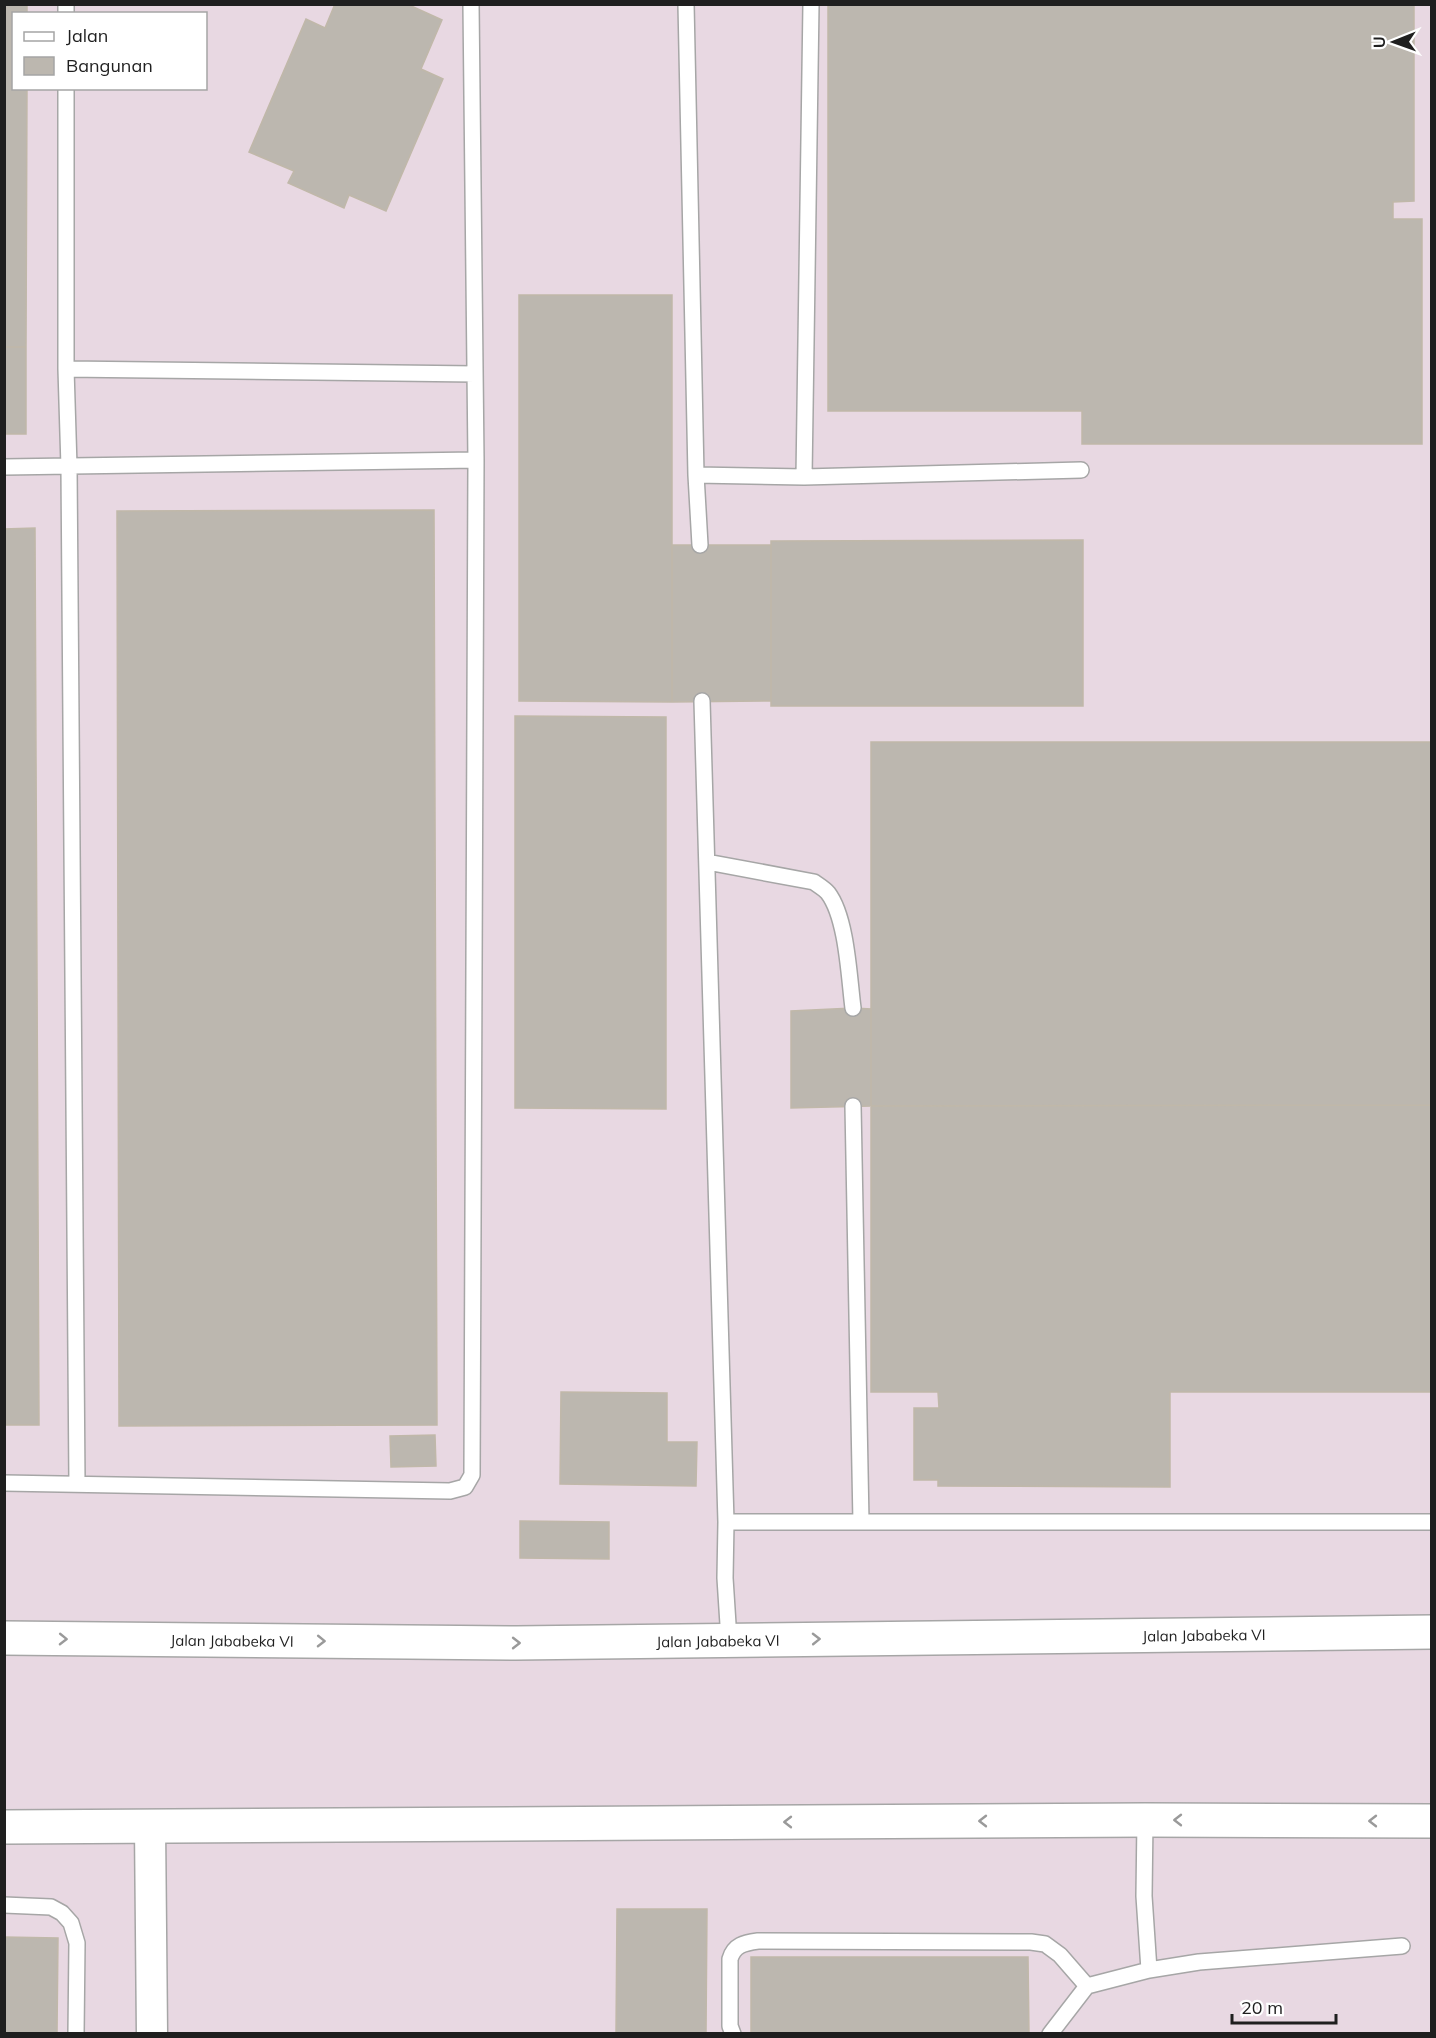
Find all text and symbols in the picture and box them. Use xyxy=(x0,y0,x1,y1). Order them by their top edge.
legend xyxy=(12,12,207,90)
north arrow xyxy=(1364,12,1424,72)
text: Jalan xyxy=(66,24,108,47)
text: U xyxy=(1369,36,1389,48)
text: Bangunan xyxy=(66,54,153,77)
street label: Jalan Jababeka VI xyxy=(1142,1624,1266,1645)
street label: Jalan Jababeka VI xyxy=(170,1630,294,1650)
street label: Jalan Jababeka VI xyxy=(656,1630,780,1651)
one-way arrow xyxy=(58,1633,67,1645)
one-way arrow xyxy=(811,1633,820,1645)
one-way arrow xyxy=(316,1635,325,1647)
one-way arrow xyxy=(511,1637,520,1649)
one-way arrow xyxy=(1174,1814,1183,1826)
one-way arrow xyxy=(979,1815,988,1827)
one-way arrow xyxy=(1369,1815,1378,1827)
one-way arrow xyxy=(784,1816,793,1828)
scale bar xyxy=(1232,1987,1336,2025)
text: 20 m xyxy=(1241,1996,1283,2019)

